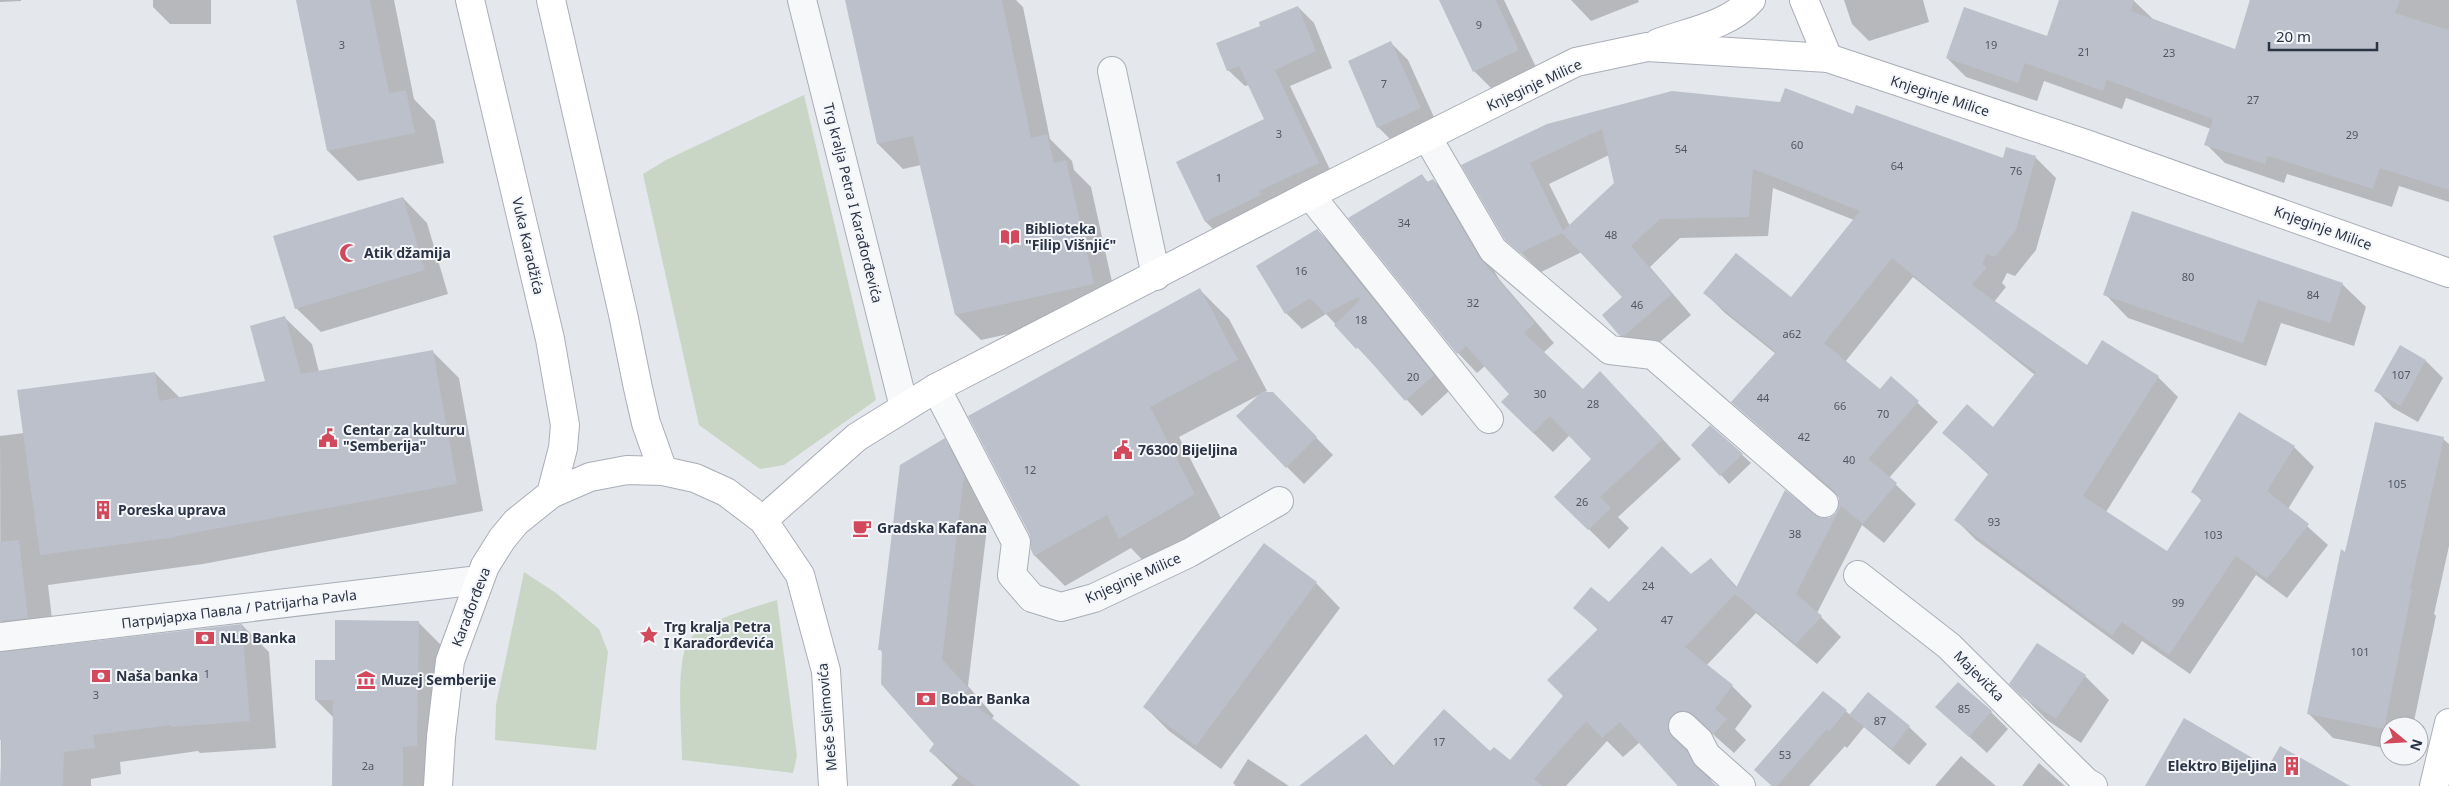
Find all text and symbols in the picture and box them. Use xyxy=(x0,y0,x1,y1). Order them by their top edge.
house number: 9 xyxy=(1476,17,1482,32)
scale bar xyxy=(2269,20,2376,52)
text: 20 m xyxy=(2276,26,2311,46)
house number: 3 xyxy=(339,37,345,52)
house number: 19 xyxy=(1985,37,1997,52)
house number: 21 xyxy=(2078,44,2090,59)
house number: 23 xyxy=(2163,45,2175,60)
street label: Knjeginje Milice xyxy=(1483,54,1585,115)
street label: Knjeginje Milice xyxy=(1888,71,1992,121)
house number: 7 xyxy=(1381,76,1387,91)
house number: 27 xyxy=(2247,92,2259,107)
street label: Trg kralja Petra I Karađorđevića xyxy=(819,101,888,305)
house number: 3 xyxy=(1276,126,1282,141)
house number: 29 xyxy=(2346,127,2358,142)
house number: 60 xyxy=(1791,137,1803,152)
house number: 54 xyxy=(1675,141,1688,156)
house number: 64 xyxy=(1891,158,1904,173)
house number: 76 xyxy=(2010,163,2022,178)
house number: 1 xyxy=(1216,170,1222,185)
street label: Vuka Karadžića xyxy=(508,195,549,296)
street label: Knjeginje Milice xyxy=(2272,201,2375,254)
house number: 34 xyxy=(1398,215,1411,230)
place label: Biblioteka "Filip Višnjić" xyxy=(1025,219,1116,254)
library icon: Biblioteka "Filip Višnjić" xyxy=(999,226,1021,248)
house number: 48 xyxy=(1605,227,1617,242)
mosque icon: Atik džamija xyxy=(338,242,360,264)
place label: Atik džamija xyxy=(364,243,451,262)
house number: 16 xyxy=(1295,263,1307,278)
house number: 80 xyxy=(2182,269,2194,284)
house number: 84 xyxy=(2307,287,2320,302)
house number: 32 xyxy=(1467,295,1479,310)
house number: 46 xyxy=(1631,297,1643,312)
house number: 18 xyxy=(1355,312,1367,327)
house number: a62 xyxy=(1783,326,1801,341)
house number: 107 xyxy=(2392,367,2410,382)
house number: 20 xyxy=(1407,369,1419,384)
house number: 30 xyxy=(1534,386,1546,401)
house number: 44 xyxy=(1757,390,1770,405)
house number: 28 xyxy=(1587,396,1599,411)
house number: 66 xyxy=(1834,398,1846,413)
house number: 70 xyxy=(1877,406,1889,421)
place label: Centar za kulturu "Semberija" xyxy=(343,420,465,455)
public building icon: Centar za kulturu "Semberija" xyxy=(317,427,339,449)
house number: 42 xyxy=(1798,429,1810,444)
public building icon: 76300 Bijeljina xyxy=(1112,439,1134,461)
place label: 76300 Bijeljina xyxy=(1138,440,1238,459)
house number: 40 xyxy=(1843,452,1855,467)
house number: 12 xyxy=(1024,462,1036,477)
house number: 105 xyxy=(2388,476,2406,491)
house number: 26 xyxy=(1576,494,1588,509)
building icon: Poreska uprava xyxy=(92,499,114,521)
place label: Poreska uprava xyxy=(118,500,226,519)
house number: 93 xyxy=(1988,514,2000,529)
cafe icon: Gradska Kafana xyxy=(851,517,873,539)
place label: Gradska Kafana xyxy=(877,518,987,537)
house number: 38 xyxy=(1789,526,1801,541)
house number: 103 xyxy=(2204,527,2222,542)
street label: Knjeginje Milice xyxy=(1082,548,1184,607)
street label: Karađorđeva xyxy=(447,564,494,649)
house number: 24 xyxy=(1642,578,1655,593)
street label: Патријарха Павла / Patrijarha Pavla xyxy=(120,585,358,632)
house number: 99 xyxy=(2172,595,2184,610)
house number: 47 xyxy=(1661,612,1673,627)
place label: Trg kralja Petra I Karađorđevića xyxy=(664,617,774,652)
place icon: Trg kralja Petra I Karađorđevića xyxy=(638,624,660,646)
bank icon: NLB Banka xyxy=(194,627,216,649)
place label: NLB Banka xyxy=(220,628,296,647)
house number: 101 xyxy=(2351,644,2369,659)
street label: Majevička xyxy=(1950,646,2009,705)
street label: Meše Selimovića xyxy=(812,662,841,772)
bank icon: Naša banka xyxy=(90,665,112,687)
place label: Naša banka xyxy=(116,666,198,685)
house number: 1 xyxy=(204,666,210,681)
museum icon: Muzej Semberije xyxy=(355,669,377,691)
place label: Muzej Semberije xyxy=(381,670,496,689)
house number: 3 xyxy=(93,687,99,702)
bank icon: Bobar Banka xyxy=(915,688,937,710)
place label: Bobar Banka xyxy=(941,689,1030,708)
house number: 85 xyxy=(1958,701,1970,716)
house number: 87 xyxy=(1874,713,1886,728)
north arrow xyxy=(2379,716,2429,766)
house number: 17 xyxy=(1433,734,1445,749)
text: N xyxy=(2406,737,2428,754)
house number: 53 xyxy=(1779,747,1791,762)
building icon: Elektro Bijeljina xyxy=(2281,755,2303,777)
place label: Elektro Bijeljina xyxy=(2167,756,2277,775)
house number: 2a xyxy=(362,758,374,773)

